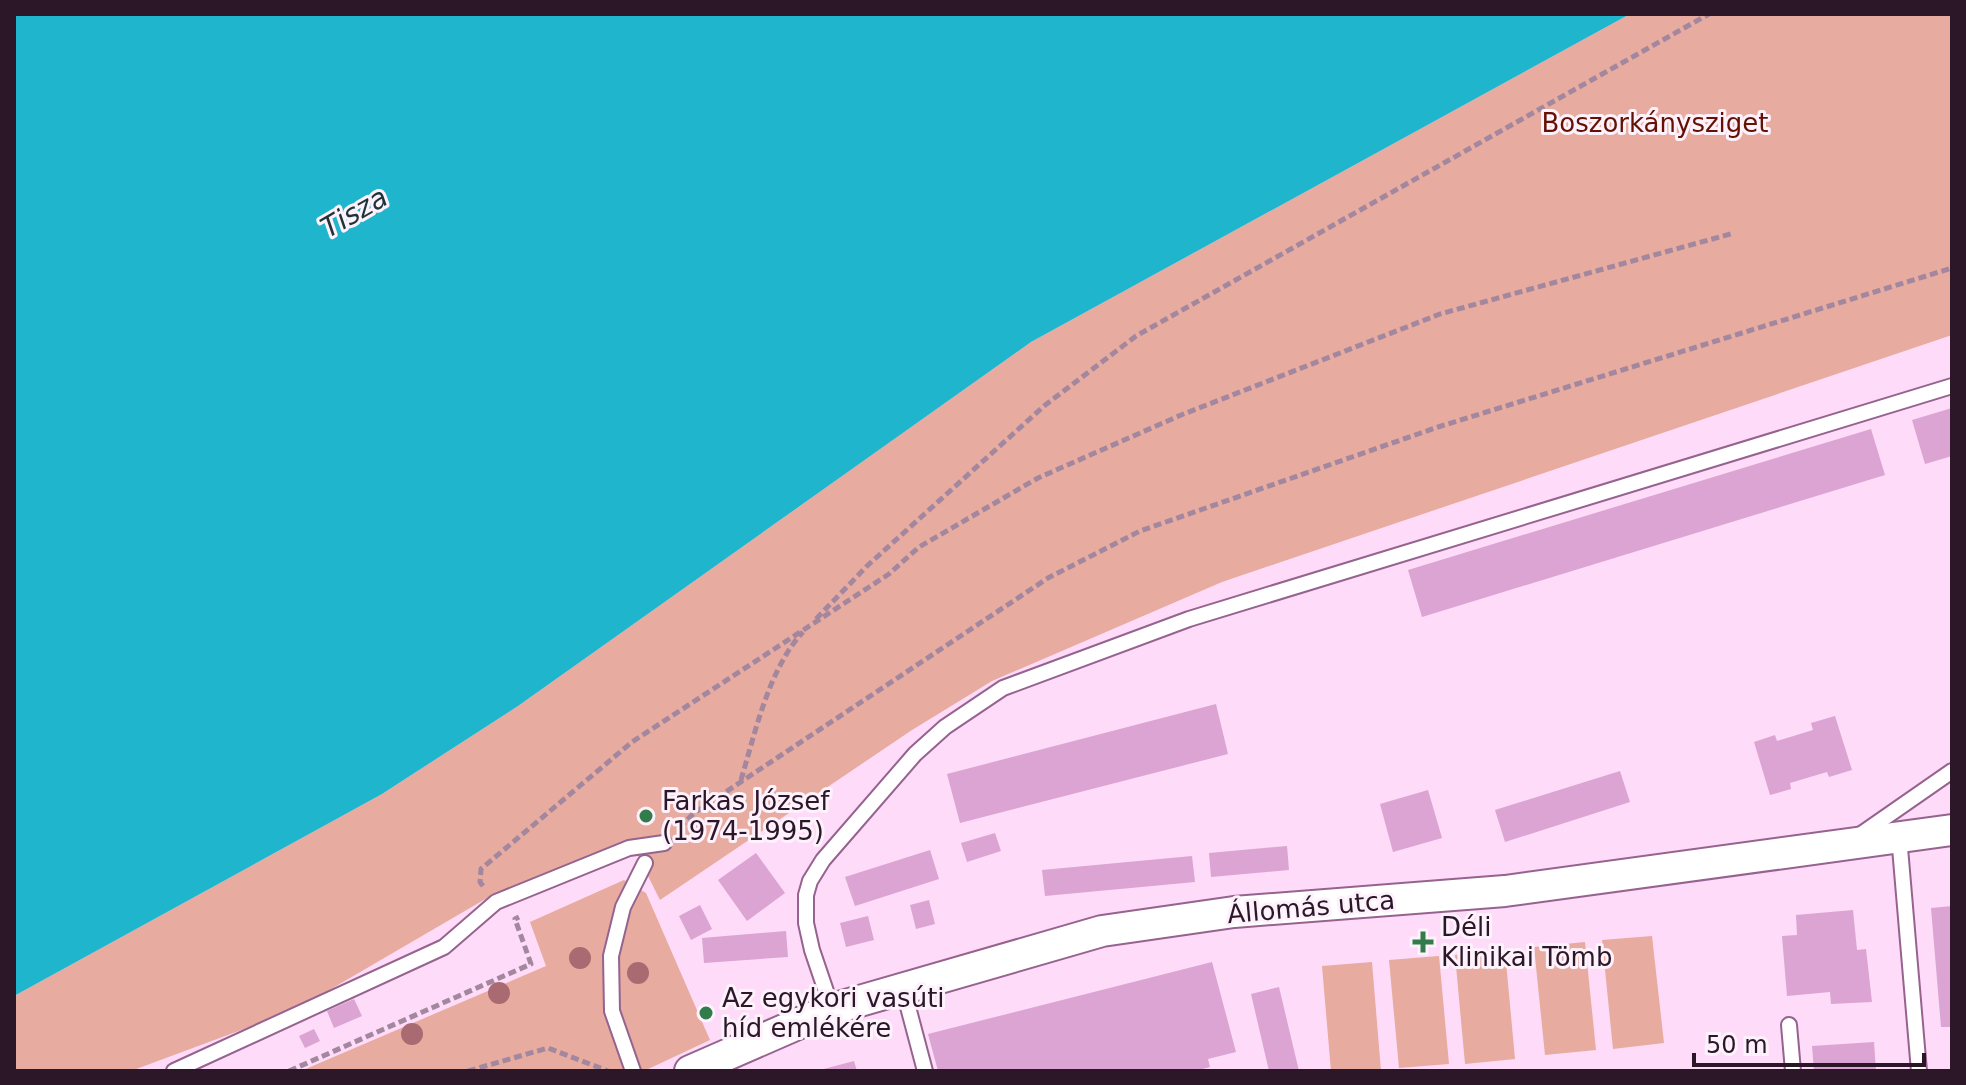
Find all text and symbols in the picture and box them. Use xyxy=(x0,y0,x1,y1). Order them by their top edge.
park label: Boszorkánysziget xyxy=(1541,108,1769,138)
water label: Tisza xyxy=(315,180,393,245)
place label: Farkas József (1974-1995) xyxy=(662,786,830,846)
marker: Farkas József (1974-1995) xyxy=(637,807,655,825)
street label: Állomás utca xyxy=(1226,884,1396,929)
place label: Déli Klinikai Tömb xyxy=(1441,912,1612,972)
marker: Déli Klinikai Tömb xyxy=(1412,931,1434,953)
place label: Az egykori vasúti híd emlékére xyxy=(722,983,945,1043)
marker: Az egykori vasúti híd emlékére xyxy=(697,1004,715,1022)
scale bar xyxy=(1694,1017,1924,1067)
text: 50 m xyxy=(1706,1031,1768,1059)

